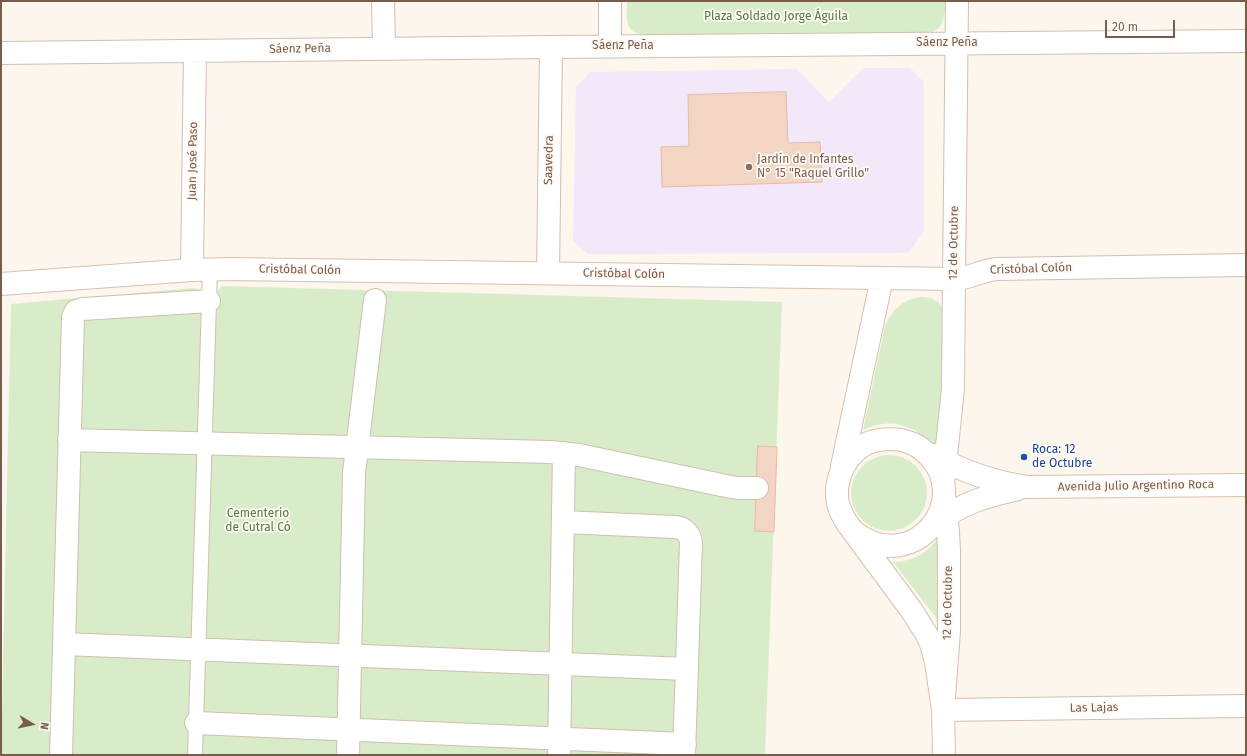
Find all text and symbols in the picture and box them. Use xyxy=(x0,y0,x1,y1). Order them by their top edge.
park label: Plaza Soldado Jorge Águila xyxy=(704,10,848,24)
scale bar xyxy=(1107,12,1177,38)
text: 20 m xyxy=(1112,20,1138,34)
street label: Sáenz Peña xyxy=(916,36,978,50)
street label: Sáenz Peña xyxy=(592,39,654,53)
street label: Sáenz Peña xyxy=(269,41,331,57)
street label: Juan José Paso xyxy=(185,122,201,200)
street label: Saavedra xyxy=(541,135,557,185)
place label: Jardín de Infantes N° 15 "Raquel Grillo" xyxy=(757,153,869,181)
marker: Jardín de Infantes N° 15 "Raquel Grillo" xyxy=(744,162,754,172)
street label: 12 de Octubre xyxy=(946,206,962,280)
street label: Cristóbal Colón xyxy=(990,260,1072,278)
street label: Cristóbal Colón xyxy=(259,262,341,278)
street label: Cristóbal Colón xyxy=(583,266,665,282)
place label: Roca: 12 de Octubre xyxy=(1032,443,1092,471)
marker: Roca: 12 de Octubre xyxy=(1019,452,1029,462)
street label: Avenida Julio Argentino Roca xyxy=(1058,477,1214,495)
park label: Cementerio de Cutral Có xyxy=(225,507,291,535)
street label: 12 de Octubre xyxy=(940,566,956,640)
street label: Las Lajas xyxy=(1070,700,1118,716)
north arrow xyxy=(12,704,52,744)
text: N xyxy=(37,721,51,731)

